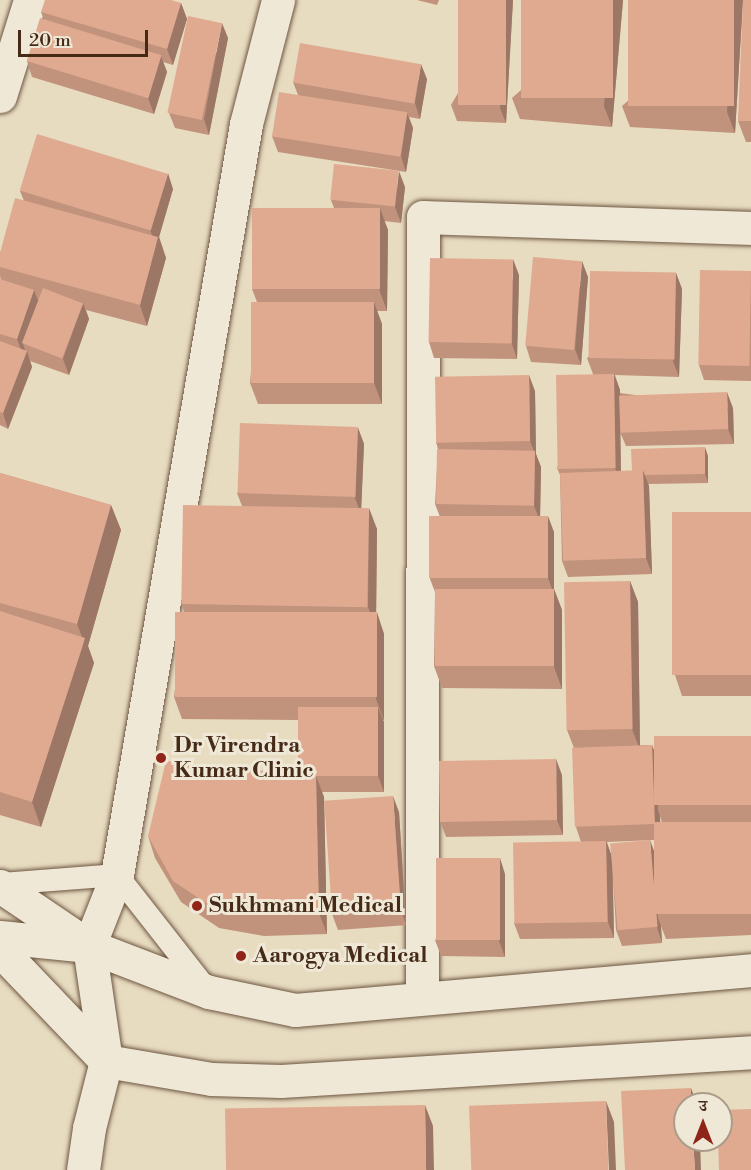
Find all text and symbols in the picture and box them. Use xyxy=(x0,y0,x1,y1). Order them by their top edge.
scale bar xyxy=(21,18,152,56)
text: 20 m xyxy=(29,29,71,52)
place label: Dr Virendra Kumar Clinic xyxy=(174,732,314,784)
marker: Dr Virendra Kumar Clinic xyxy=(152,749,170,767)
place label: Sukhmani Medical xyxy=(209,893,402,919)
marker: Sukhmani Medical xyxy=(190,899,204,913)
place label: Aarogya Medical xyxy=(253,943,427,969)
marker: Aarogya Medical xyxy=(234,949,248,963)
north arrow xyxy=(673,1092,733,1152)
text: उ xyxy=(699,1096,707,1116)

